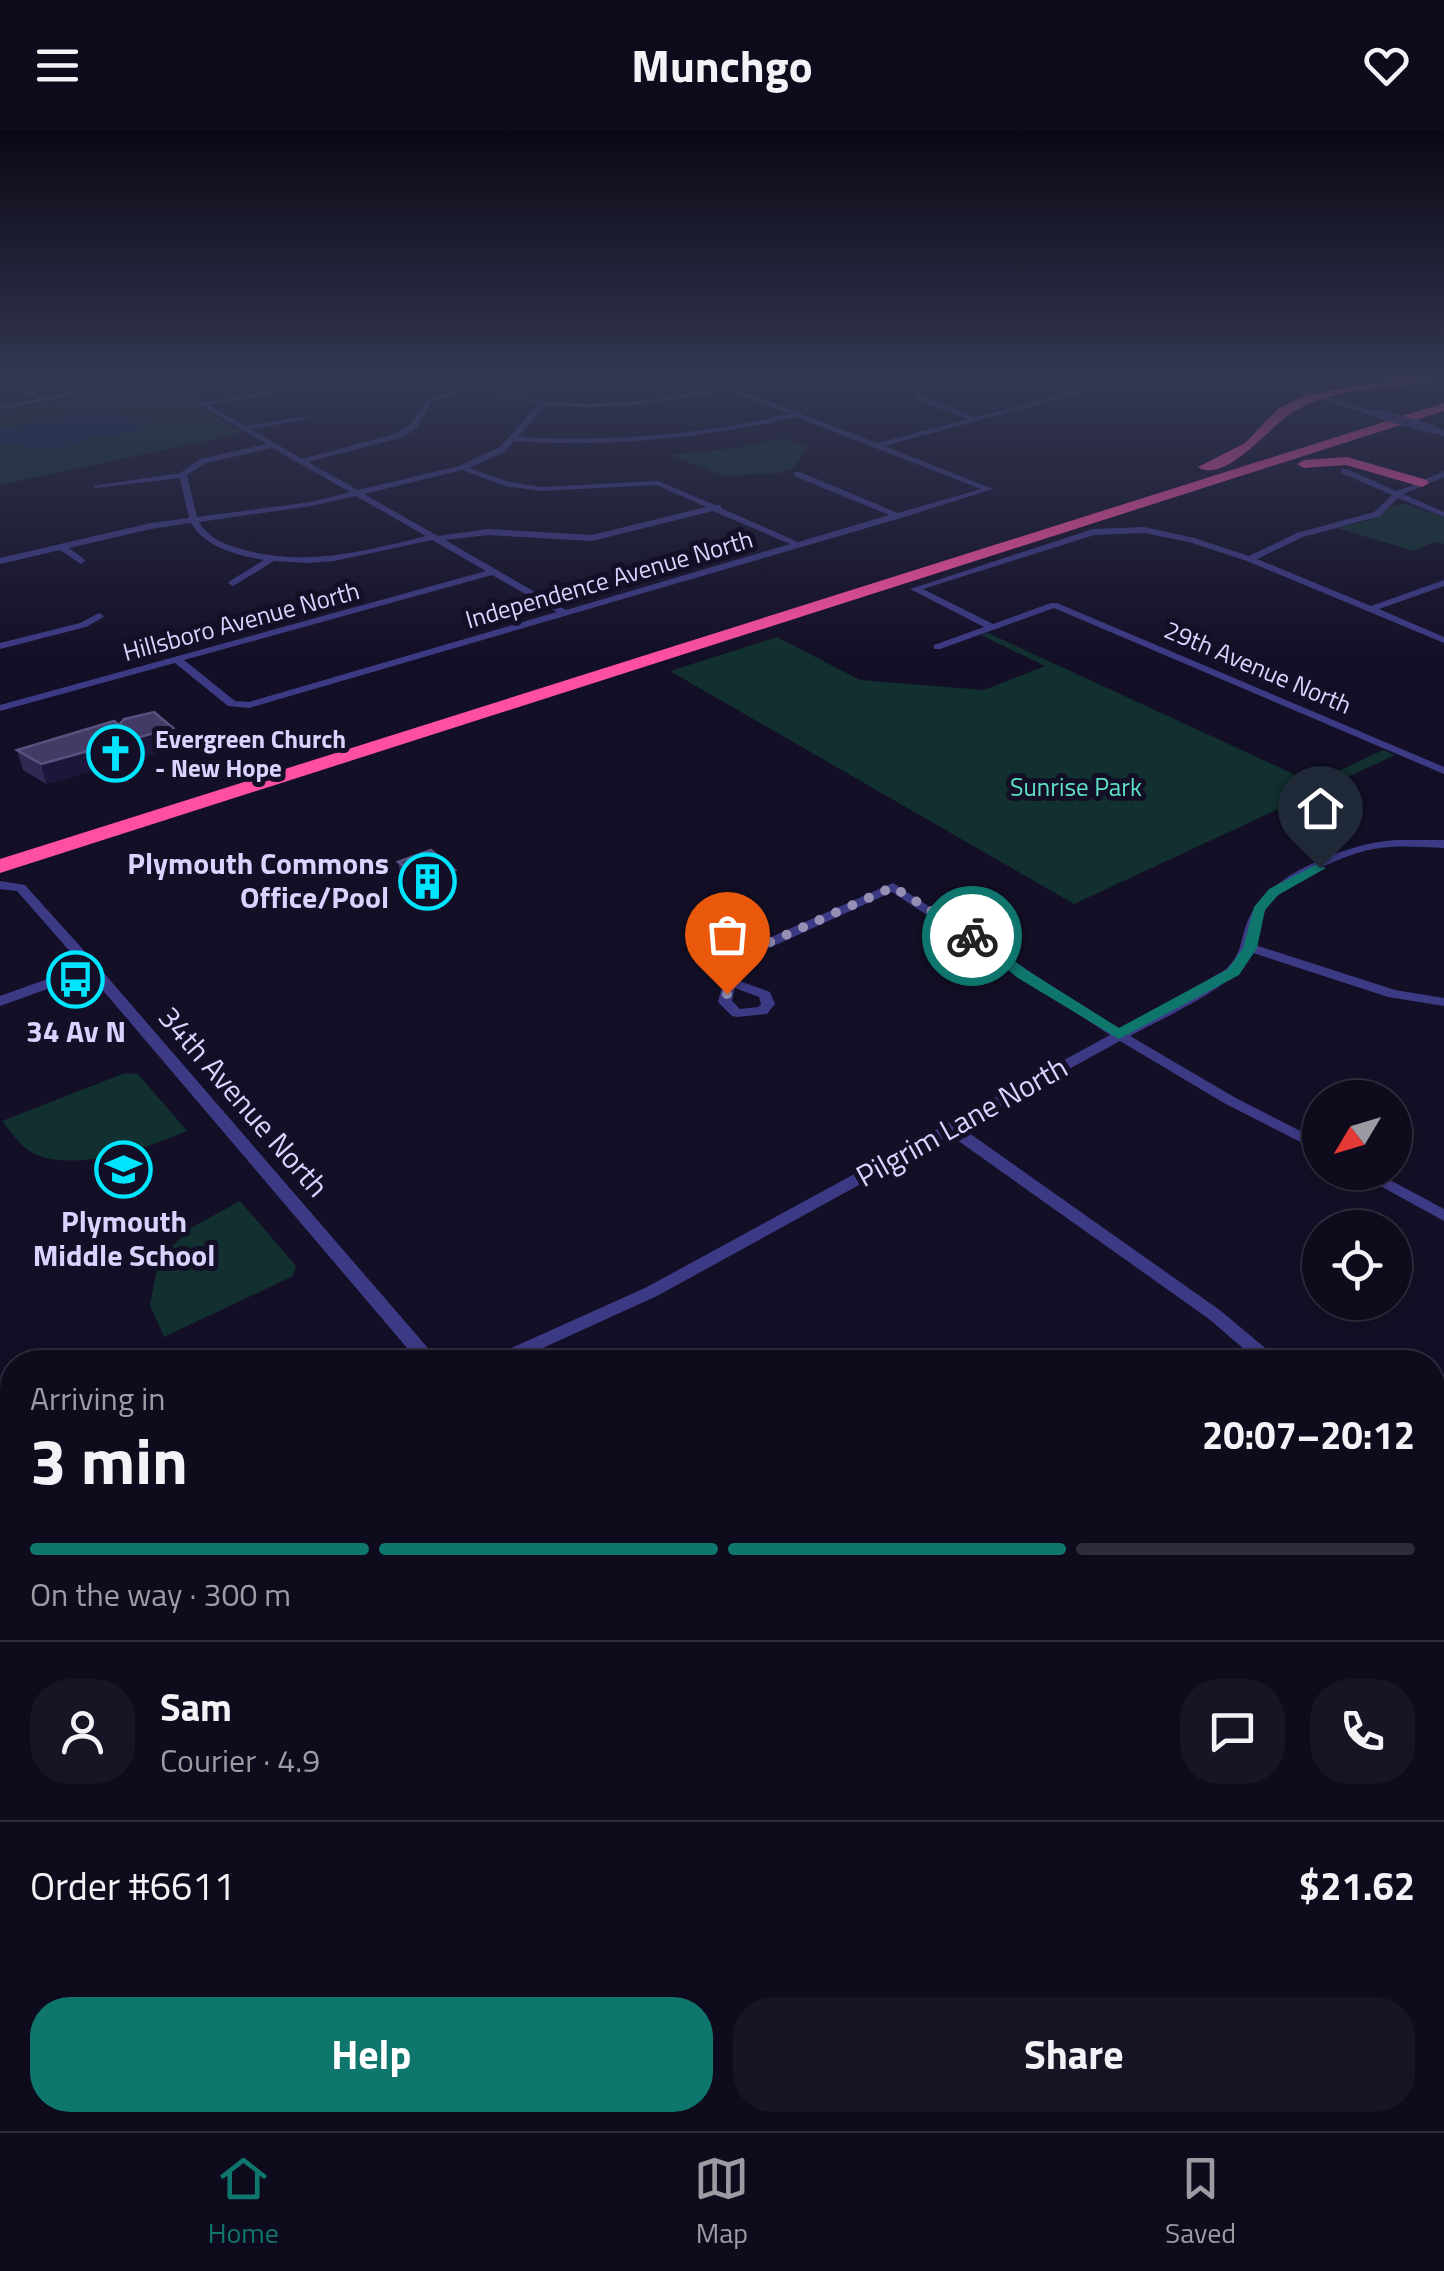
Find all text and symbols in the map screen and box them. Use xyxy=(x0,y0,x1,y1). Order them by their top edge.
text: Munchgo xyxy=(631,31,813,99)
icon: menu xyxy=(30,38,85,93)
icon: heart xyxy=(1359,38,1414,93)
street label: Independence Avenue North xyxy=(461,520,757,638)
street label: Hillsboro Avenue North xyxy=(118,571,364,671)
street label: 29th Avenue North xyxy=(1158,610,1358,724)
place label: Evergreen Church - New Hope xyxy=(155,720,346,787)
church icon: Evergreen Church - New Hope xyxy=(86,723,146,783)
pin xyxy=(1278,766,1363,869)
park label: Sunrise Park xyxy=(1010,768,1142,806)
icon: home xyxy=(1293,781,1348,836)
place label: Plymouth Commons Office/Pool xyxy=(127,840,389,920)
building icon: Plymouth Commons Office/Pool xyxy=(398,851,458,911)
courier xyxy=(922,886,1022,986)
pin xyxy=(685,892,770,995)
icon: bag xyxy=(700,907,755,962)
icon: bike xyxy=(945,909,1000,964)
bus stop icon: 34 Av N xyxy=(46,949,106,1009)
street label: 34th Avenue North xyxy=(148,996,340,1207)
place label: 34 Av N xyxy=(26,1008,126,1054)
street label: Pilgrim Lane North xyxy=(847,1044,1076,1198)
north arrow xyxy=(1302,1080,1412,1190)
map controls xyxy=(1302,1080,1412,1320)
school or university icon: Plymouth Middle School xyxy=(94,1139,154,1199)
place label: Plymouth Middle School xyxy=(33,1198,215,1278)
button: locate xyxy=(1302,1210,1412,1320)
text: Arriving in xyxy=(30,1374,166,1422)
text: 20:07–20:12 xyxy=(1202,1406,1415,1464)
text: 3 min xyxy=(30,1410,188,1509)
text: On the way · 300 m xyxy=(30,1570,291,1618)
text: Sam xyxy=(160,1678,232,1736)
button: person xyxy=(30,1679,135,1784)
button: chat xyxy=(1180,1679,1285,1784)
button: phone xyxy=(1310,1679,1415,1784)
text: Courier · 4.9 xyxy=(160,1736,320,1784)
text: Order #6611 xyxy=(30,1857,235,1915)
text: $21.62 xyxy=(1299,1857,1415,1915)
button: Help xyxy=(30,1997,713,2112)
button: Share xyxy=(733,1997,1415,2112)
tab: Home xyxy=(208,2151,279,2254)
tab: Map xyxy=(694,2151,749,2254)
tab: Saved xyxy=(1165,2151,1236,2254)

